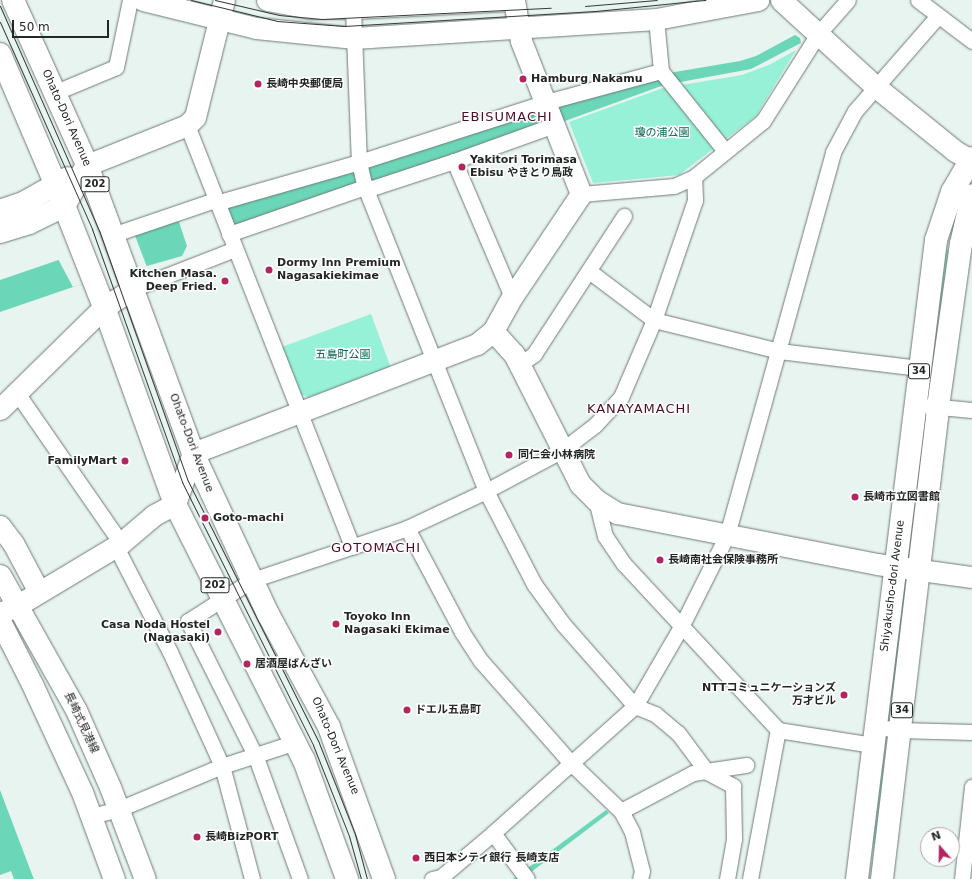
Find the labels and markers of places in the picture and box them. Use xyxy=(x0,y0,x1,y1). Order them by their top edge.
place label: Hamburg Nakamu xyxy=(531,72,643,86)
marker: Hamburg Nakamu xyxy=(518,74,528,84)
place label: 長崎中央郵便局 xyxy=(266,77,343,91)
marker: 長崎中央郵便局 xyxy=(253,79,263,89)
place label: Yakitori Torimasa Ebisu やきとり鳥政 xyxy=(470,154,577,180)
marker: Yakitori Torimasa Ebisu やきとり鳥政 xyxy=(457,162,467,172)
place label: Dormy Inn Premium Nagasakiekimae xyxy=(277,257,401,283)
marker: Dormy Inn Premium Nagasakiekimae xyxy=(264,265,274,275)
place label: Kitchen Masa. Deep Fried. xyxy=(129,268,217,294)
marker: Kitchen Masa. Deep Fried. xyxy=(220,276,230,286)
place label: 同仁会小林病院 xyxy=(518,448,595,462)
marker: 同仁会小林病院 xyxy=(503,449,515,461)
place label: FamilyMart xyxy=(47,454,117,468)
marker: FamilyMart xyxy=(120,456,130,466)
place label: 長崎市立図書館 xyxy=(863,490,940,504)
marker: 長崎市立図書館 xyxy=(850,492,860,502)
place label: Goto-machi xyxy=(213,511,284,525)
marker: Goto-machi xyxy=(200,513,210,523)
place label: 長崎南社会保険事務所 xyxy=(668,553,778,567)
marker: 長崎南社会保険事務所 xyxy=(655,555,665,565)
place label: Toyoko Inn Nagasaki Ekimae xyxy=(344,611,450,637)
place label: Casa Noda Hostel (Nagasaki) xyxy=(101,619,210,645)
marker: Toyoko Inn Nagasaki Ekimae xyxy=(331,619,341,629)
marker: Casa Noda Hostel (Nagasaki) xyxy=(213,627,223,637)
place label: 居酒屋ばんざい xyxy=(255,657,332,671)
marker: 居酒屋ばんざい xyxy=(242,659,252,669)
place label: NTTコミュニケーションズ 万才ビル xyxy=(702,682,836,708)
marker: NTTコミュニケーションズ 万才ビル xyxy=(839,690,849,700)
place label: ドエル五島町 xyxy=(415,703,481,717)
marker: ドエル五島町 xyxy=(402,705,412,715)
place label: 長崎BizPORT xyxy=(205,830,278,844)
marker: 長崎BizPORT xyxy=(192,832,202,842)
place label: 西日本シティ銀行 長崎支店 xyxy=(424,851,560,865)
marker: 西日本シティ銀行 長崎支店 xyxy=(411,853,421,863)

